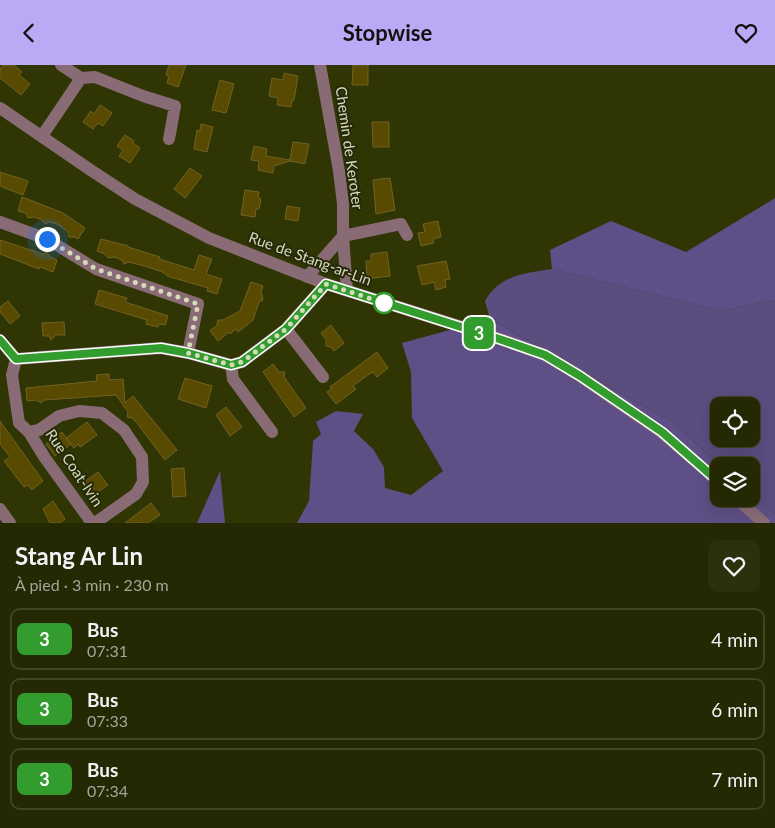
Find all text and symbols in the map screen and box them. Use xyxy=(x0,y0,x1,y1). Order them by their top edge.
icon: back xyxy=(15,19,43,47)
text: Stopwise xyxy=(343,19,432,46)
icon: heart xyxy=(732,19,760,47)
street label: Chemin de Keroter xyxy=(332,85,368,211)
your location xyxy=(35,227,60,252)
street label: Rue de Stang-ar-Lin xyxy=(246,227,374,289)
unlabelled marker xyxy=(373,292,395,314)
line badge: 3 xyxy=(463,317,495,349)
text: 3 xyxy=(474,322,484,344)
map controls xyxy=(710,397,760,507)
button: locate xyxy=(710,397,760,447)
street label: Rue Coat-Ivin xyxy=(42,425,107,510)
button: layers xyxy=(710,457,760,507)
button: heart xyxy=(708,540,760,592)
text: Stang Ar Lin xyxy=(15,541,143,570)
text: À pied · 3 min · 230 m xyxy=(15,575,169,594)
text: Bus xyxy=(87,618,118,641)
text: 3 xyxy=(39,628,50,650)
text: 4 min xyxy=(711,628,758,651)
text: 07:31 xyxy=(87,641,128,660)
text: Bus xyxy=(87,688,118,711)
text: 3 xyxy=(39,698,50,720)
text: 6 min xyxy=(711,698,758,721)
text: 07:33 xyxy=(87,711,128,730)
text: Bus xyxy=(87,758,118,781)
text: 3 xyxy=(39,768,50,790)
text: 7 min xyxy=(711,768,758,791)
text: 07:34 xyxy=(87,781,128,800)

